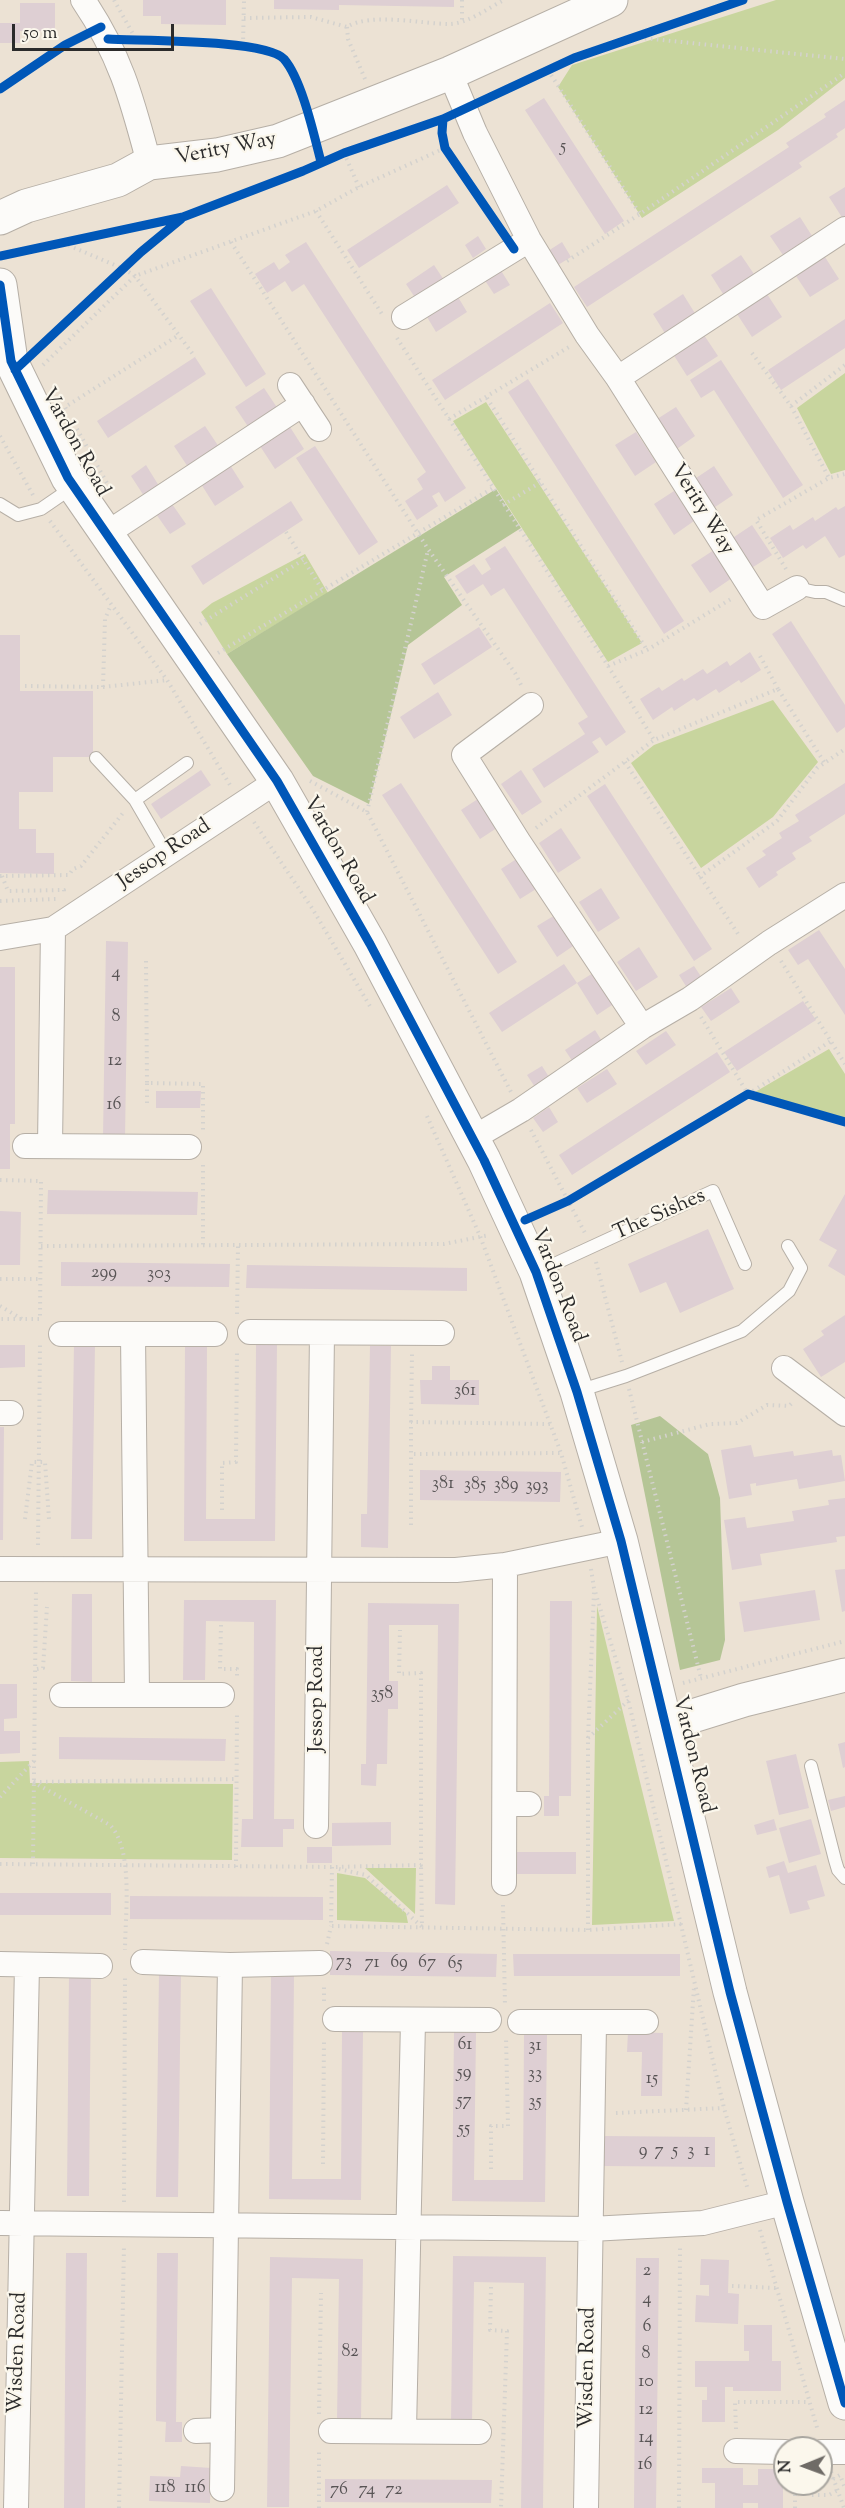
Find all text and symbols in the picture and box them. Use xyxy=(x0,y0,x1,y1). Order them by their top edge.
scale bar xyxy=(15,12,177,50)
text: 50 m xyxy=(23,21,57,47)
street label: Verity Way xyxy=(173,128,279,172)
house number: 5 xyxy=(560,137,566,159)
street label: Vardon Road xyxy=(34,384,114,502)
street label: Verity Way xyxy=(663,460,739,560)
street label: Vardon Road xyxy=(296,793,378,909)
street label: Jessop Road xyxy=(114,815,216,895)
house number: 4 xyxy=(111,963,121,985)
house number: 8 xyxy=(112,1007,120,1029)
house number: 12 xyxy=(108,1051,122,1073)
house number: 16 xyxy=(106,1095,122,1117)
street label: The Sishes xyxy=(610,1185,710,1247)
street label: Vardon Road xyxy=(524,1225,590,1347)
house number: 299 xyxy=(91,1263,117,1285)
house number: 303 xyxy=(147,1264,171,1286)
house number: 361 xyxy=(454,1381,476,1403)
house number: 381 xyxy=(432,1474,454,1496)
house number: 385 xyxy=(464,1475,486,1497)
house number: 389 xyxy=(493,1475,519,1497)
house number: 393 xyxy=(525,1476,549,1498)
street label: Jessop Road xyxy=(305,1646,331,1752)
house number: 358 xyxy=(371,1684,393,1706)
street label: Vardon Road xyxy=(665,1694,719,1816)
house number: 73 xyxy=(336,1952,352,1974)
house number: 71 xyxy=(364,1953,380,1975)
house number: 69 xyxy=(390,1953,408,1975)
house number: 67 xyxy=(418,1953,436,1975)
house number: 65 xyxy=(447,1954,463,1976)
house number: 61 xyxy=(458,2035,472,2057)
house number: 31 xyxy=(528,2036,542,2058)
house number: 59 xyxy=(457,2063,471,2085)
house number: 33 xyxy=(528,2064,542,2086)
house number: 15 xyxy=(646,2069,658,2091)
house number: 57 xyxy=(456,2091,472,2113)
house number: 35 xyxy=(528,2092,542,2114)
house number: 55 xyxy=(458,2119,470,2141)
house number: 9 xyxy=(639,2141,647,2163)
house number: 7 xyxy=(654,2141,664,2163)
house number: 5 xyxy=(672,2141,678,2163)
house number: 3 xyxy=(687,2141,695,2163)
house number: 1 xyxy=(704,2141,710,2163)
house number: 2 xyxy=(643,2261,651,2283)
house number: 4 xyxy=(642,2289,652,2311)
street label: Wisden Road xyxy=(4,2292,34,2414)
street label: Wisden Road xyxy=(575,2307,603,2429)
house number: 6 xyxy=(643,2317,651,2339)
house number: 82 xyxy=(341,2342,359,2364)
house number: 8 xyxy=(642,2344,650,2366)
house number: 10 xyxy=(638,2372,654,2394)
house number: 12 xyxy=(639,2400,653,2422)
house number: 14 xyxy=(638,2428,654,2450)
north arrow xyxy=(773,2436,833,2496)
house number: 16 xyxy=(637,2455,653,2477)
text: N xyxy=(775,2460,798,2473)
house number: 118 xyxy=(154,2478,176,2500)
house number: 116 xyxy=(184,2478,206,2500)
house number: 76 xyxy=(330,2480,348,2502)
house number: 74 xyxy=(359,2480,375,2502)
house number: 72 xyxy=(385,2480,403,2502)

